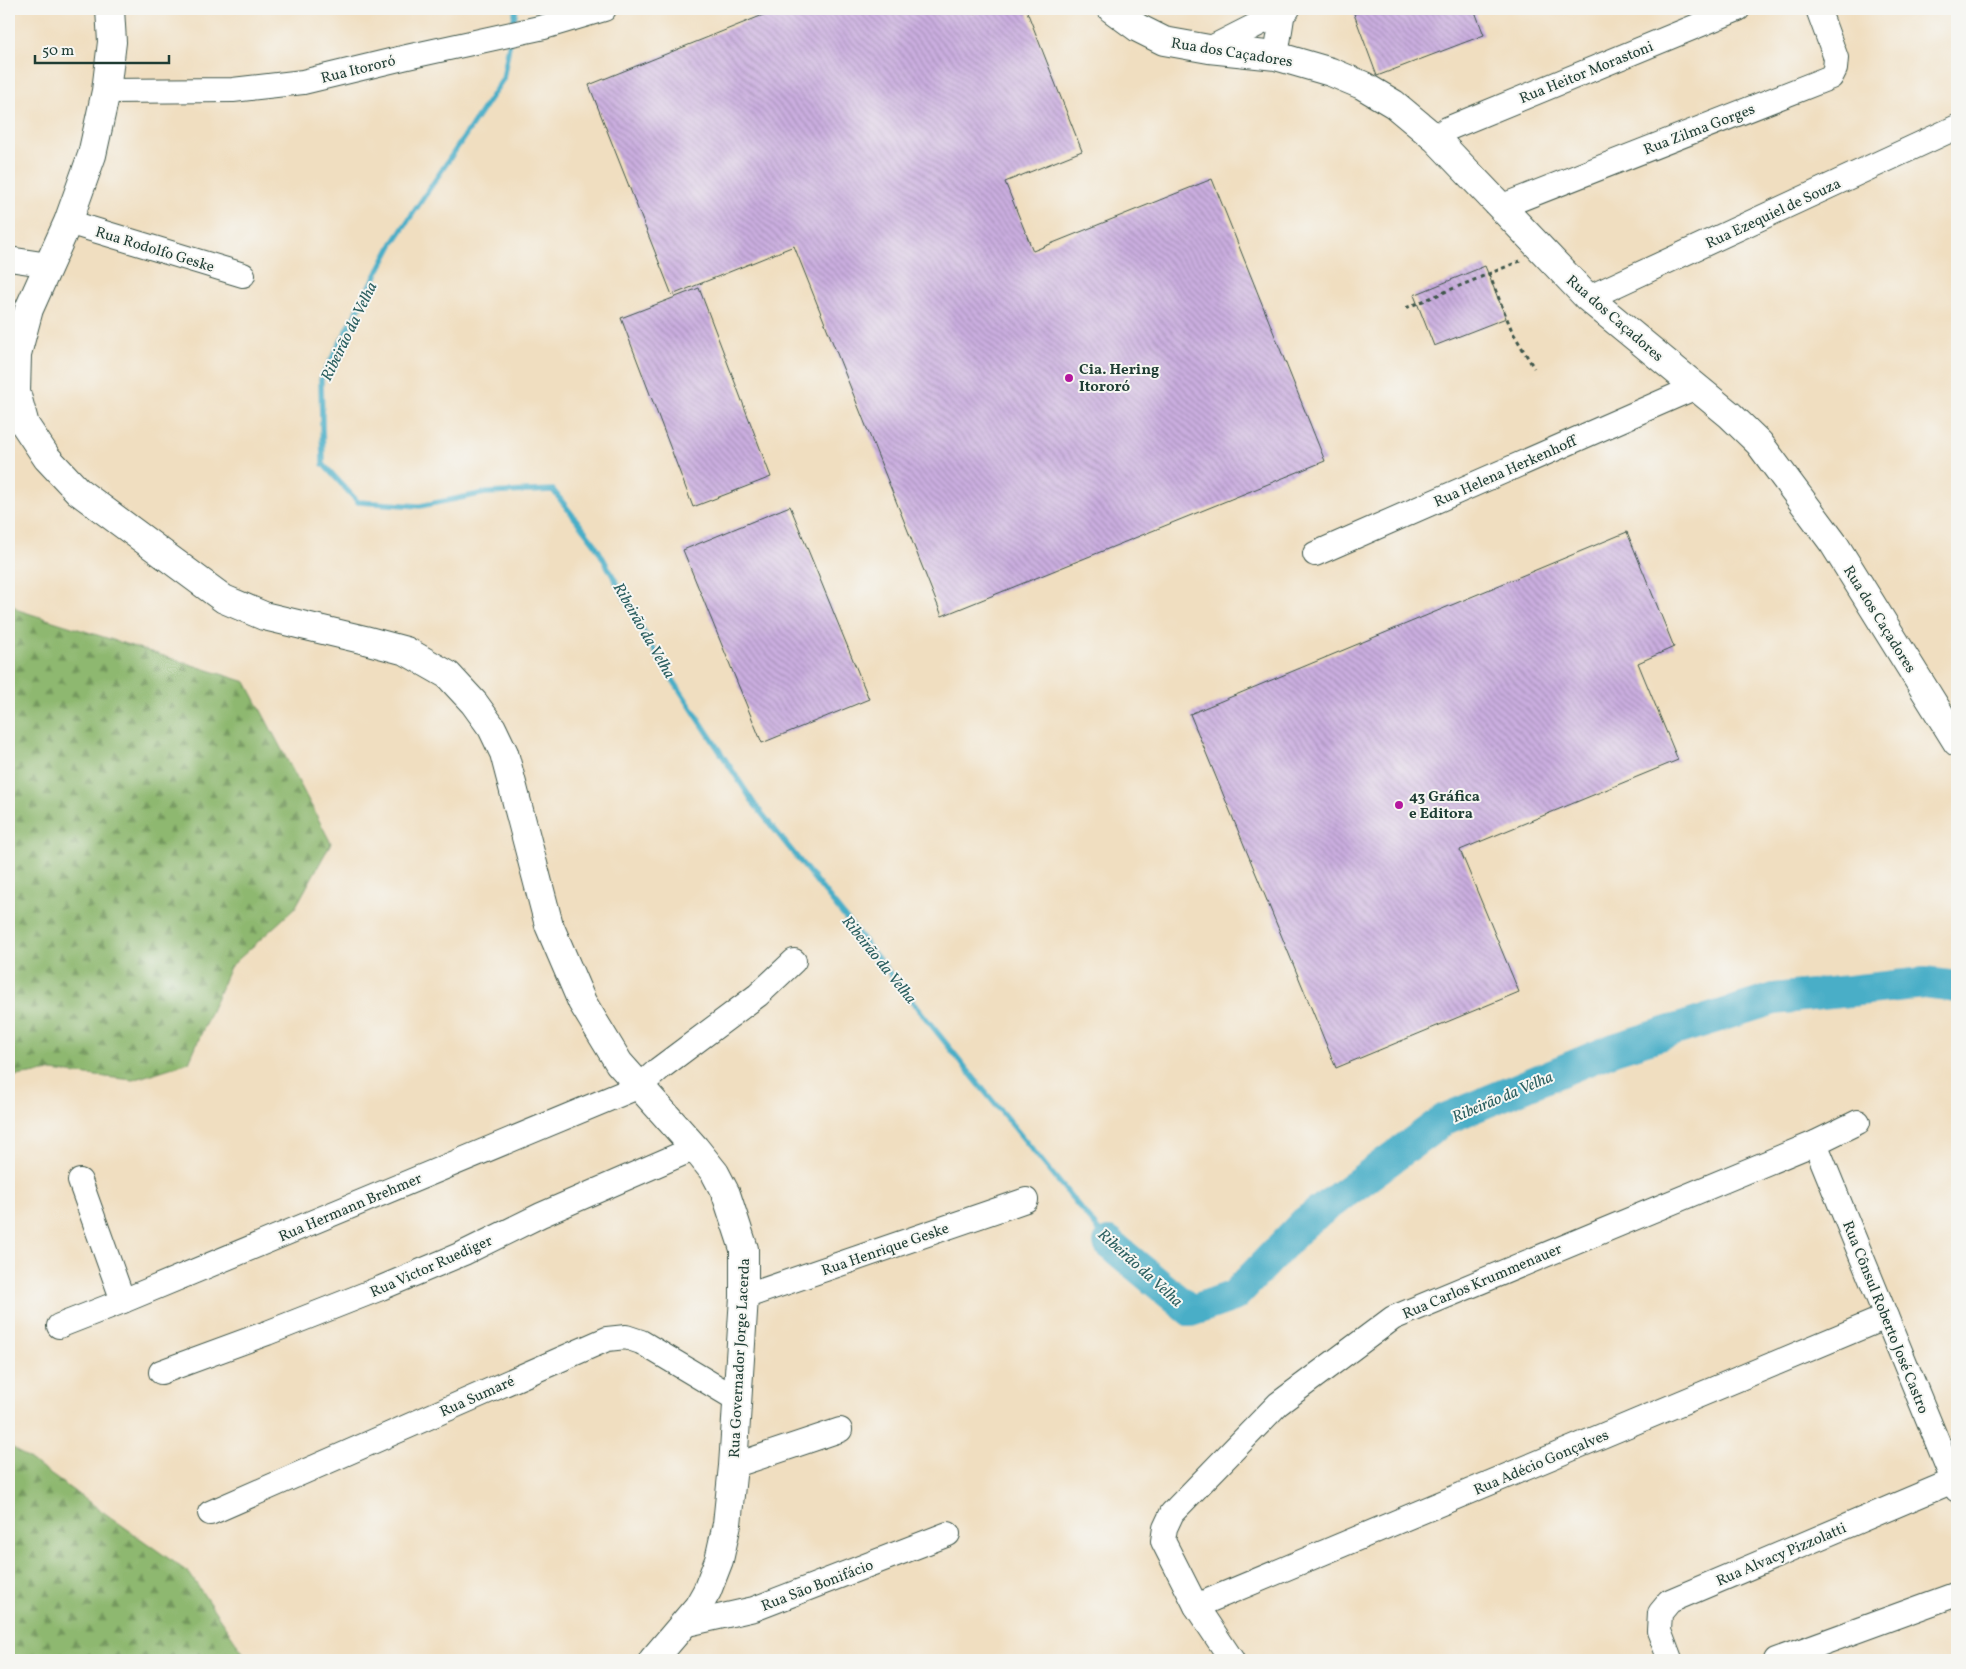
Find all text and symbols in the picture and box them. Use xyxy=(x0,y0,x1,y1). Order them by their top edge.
scale bar xyxy=(35,32,169,64)
street label: Rua dos Caçadores xyxy=(1170,34,1294,73)
street label: Rua Heitor Morastoni xyxy=(1516,37,1657,110)
text: 50 m xyxy=(42,41,74,62)
street label: Rua Itororó xyxy=(319,51,398,90)
street label: Rua Zilma Gorges xyxy=(1641,99,1758,161)
street label: Rua Ezequiel de Souza xyxy=(1703,174,1845,255)
street label: Rua Rodolfo Geske xyxy=(92,222,217,279)
street label: Rua dos Caçadores xyxy=(1561,271,1667,367)
water label: Ribeirão da Velha xyxy=(316,278,383,385)
place label: Cia. Hering Itororó xyxy=(1079,360,1159,398)
marker: Cia. Hering Itororó xyxy=(1063,372,1075,384)
street label: Rua Helena Herkenhoff xyxy=(1431,431,1582,513)
street label: Rua dos Caçadores xyxy=(1837,562,1920,677)
water label: Ribeirão da Velha xyxy=(607,579,680,683)
place label: 43 Gráfica e Editora xyxy=(1409,787,1480,825)
marker: 43 Gráfica e Editora xyxy=(1393,799,1405,811)
water label: Ribeirão da Velha xyxy=(836,911,921,1009)
water label: Ribeirão da Velha xyxy=(1449,1067,1557,1129)
street label: Rua Hermann Brehmer xyxy=(276,1169,426,1248)
street label: Rua Cônsul Roberto José Castro xyxy=(1836,1218,1933,1417)
street label: Rua Henrique Geske xyxy=(819,1219,952,1282)
water label: Ribeirão da Velha xyxy=(1092,1224,1187,1313)
street label: Rua Victor Ruediger xyxy=(367,1231,496,1304)
street label: Rua Carlos Krummenauer xyxy=(1400,1239,1566,1326)
street label: Rua Governador Jorge Lacerda xyxy=(725,1258,756,1459)
street label: Rua Sumaré xyxy=(437,1371,518,1423)
street label: Rua Adécio Gonçalves xyxy=(1471,1425,1612,1501)
street label: Rua Alvacy Pizzolatti xyxy=(1713,1518,1850,1592)
street label: Rua São Bonifácio xyxy=(758,1555,877,1617)

